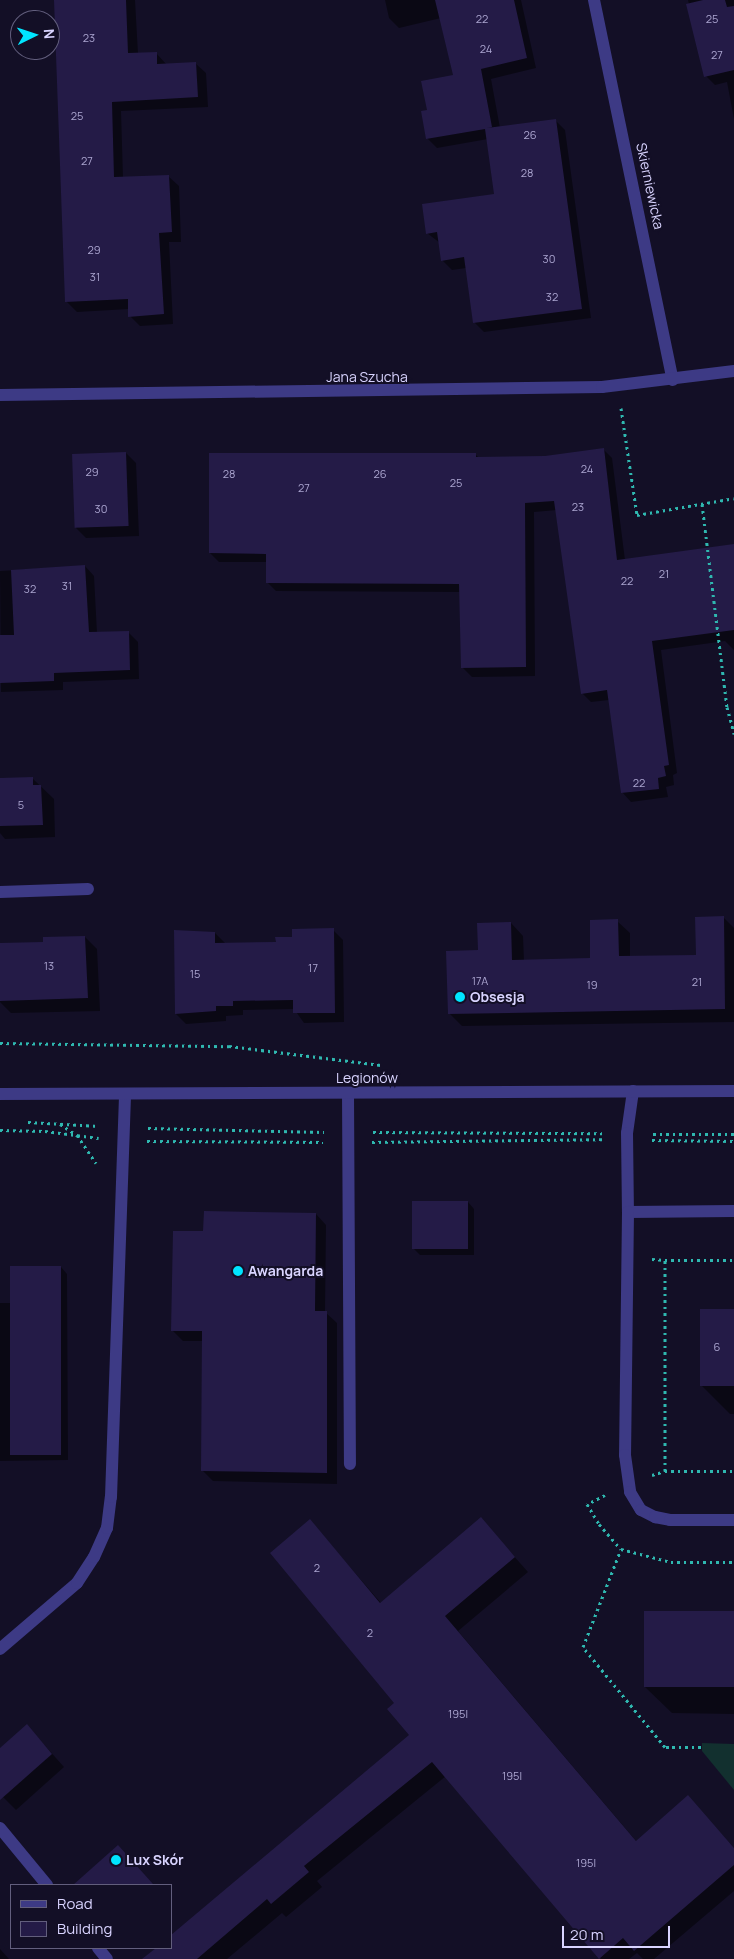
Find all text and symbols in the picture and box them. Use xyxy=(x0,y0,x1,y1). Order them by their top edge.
north arrow xyxy=(10,10,60,60)
house number: 22 xyxy=(476,12,488,26)
house number: 25 xyxy=(706,12,718,26)
text: N xyxy=(40,28,59,40)
house number: 23 xyxy=(83,31,95,45)
house number: 24 xyxy=(480,42,492,56)
house number: 27 xyxy=(711,48,723,62)
house number: 25 xyxy=(71,109,83,123)
house number: 26 xyxy=(523,128,537,142)
street label: Skierniewicka xyxy=(633,141,667,231)
house number: 27 xyxy=(81,154,93,168)
house number: 28 xyxy=(521,166,533,180)
house number: 29 xyxy=(87,243,101,257)
house number: 30 xyxy=(543,252,555,266)
house number: 31 xyxy=(90,270,100,284)
house number: 32 xyxy=(546,290,558,304)
street label: Jana Szucha xyxy=(326,369,408,385)
house number: 24 xyxy=(581,462,593,476)
house number: 29 xyxy=(85,465,99,479)
house number: 28 xyxy=(223,467,235,481)
house number: 26 xyxy=(373,467,387,481)
house number: 25 xyxy=(450,476,462,490)
house number: 27 xyxy=(298,481,310,495)
house number: 23 xyxy=(572,500,584,514)
house number: 30 xyxy=(95,502,107,516)
house number: 21 xyxy=(659,567,669,581)
house number: 22 xyxy=(621,574,633,588)
house number: 31 xyxy=(62,579,72,593)
house number: 32 xyxy=(24,582,36,596)
house number: 22 xyxy=(633,776,645,790)
house number: 5 xyxy=(18,798,24,812)
house number: 13 xyxy=(44,959,54,973)
house number: 17 xyxy=(308,961,318,975)
house number: 15 xyxy=(190,967,200,981)
house number: 17A xyxy=(472,974,488,988)
house number: 21 xyxy=(692,975,702,989)
house number: 19 xyxy=(586,978,598,992)
place label: Obsesja xyxy=(470,989,525,1005)
marker: Obsesja xyxy=(454,991,466,1003)
street label: Legionów xyxy=(336,1070,398,1086)
place label: Awangarda xyxy=(248,1263,323,1279)
marker: Awangarda xyxy=(232,1265,244,1277)
house number: 6 xyxy=(714,1340,720,1354)
house number: 2 xyxy=(314,1561,320,1575)
house number: 2 xyxy=(367,1626,373,1640)
house number: 195I xyxy=(448,1707,468,1721)
house number: 195I xyxy=(502,1769,522,1783)
place label: Lux Skór xyxy=(126,1852,184,1868)
marker: Lux Skór xyxy=(110,1854,122,1866)
house number: 195I xyxy=(576,1856,596,1870)
legend xyxy=(10,1884,172,1949)
text: Road xyxy=(57,1893,93,1914)
scale bar xyxy=(564,1916,672,1948)
text: Building xyxy=(57,1918,112,1939)
text: 20 m xyxy=(570,1924,603,1945)

